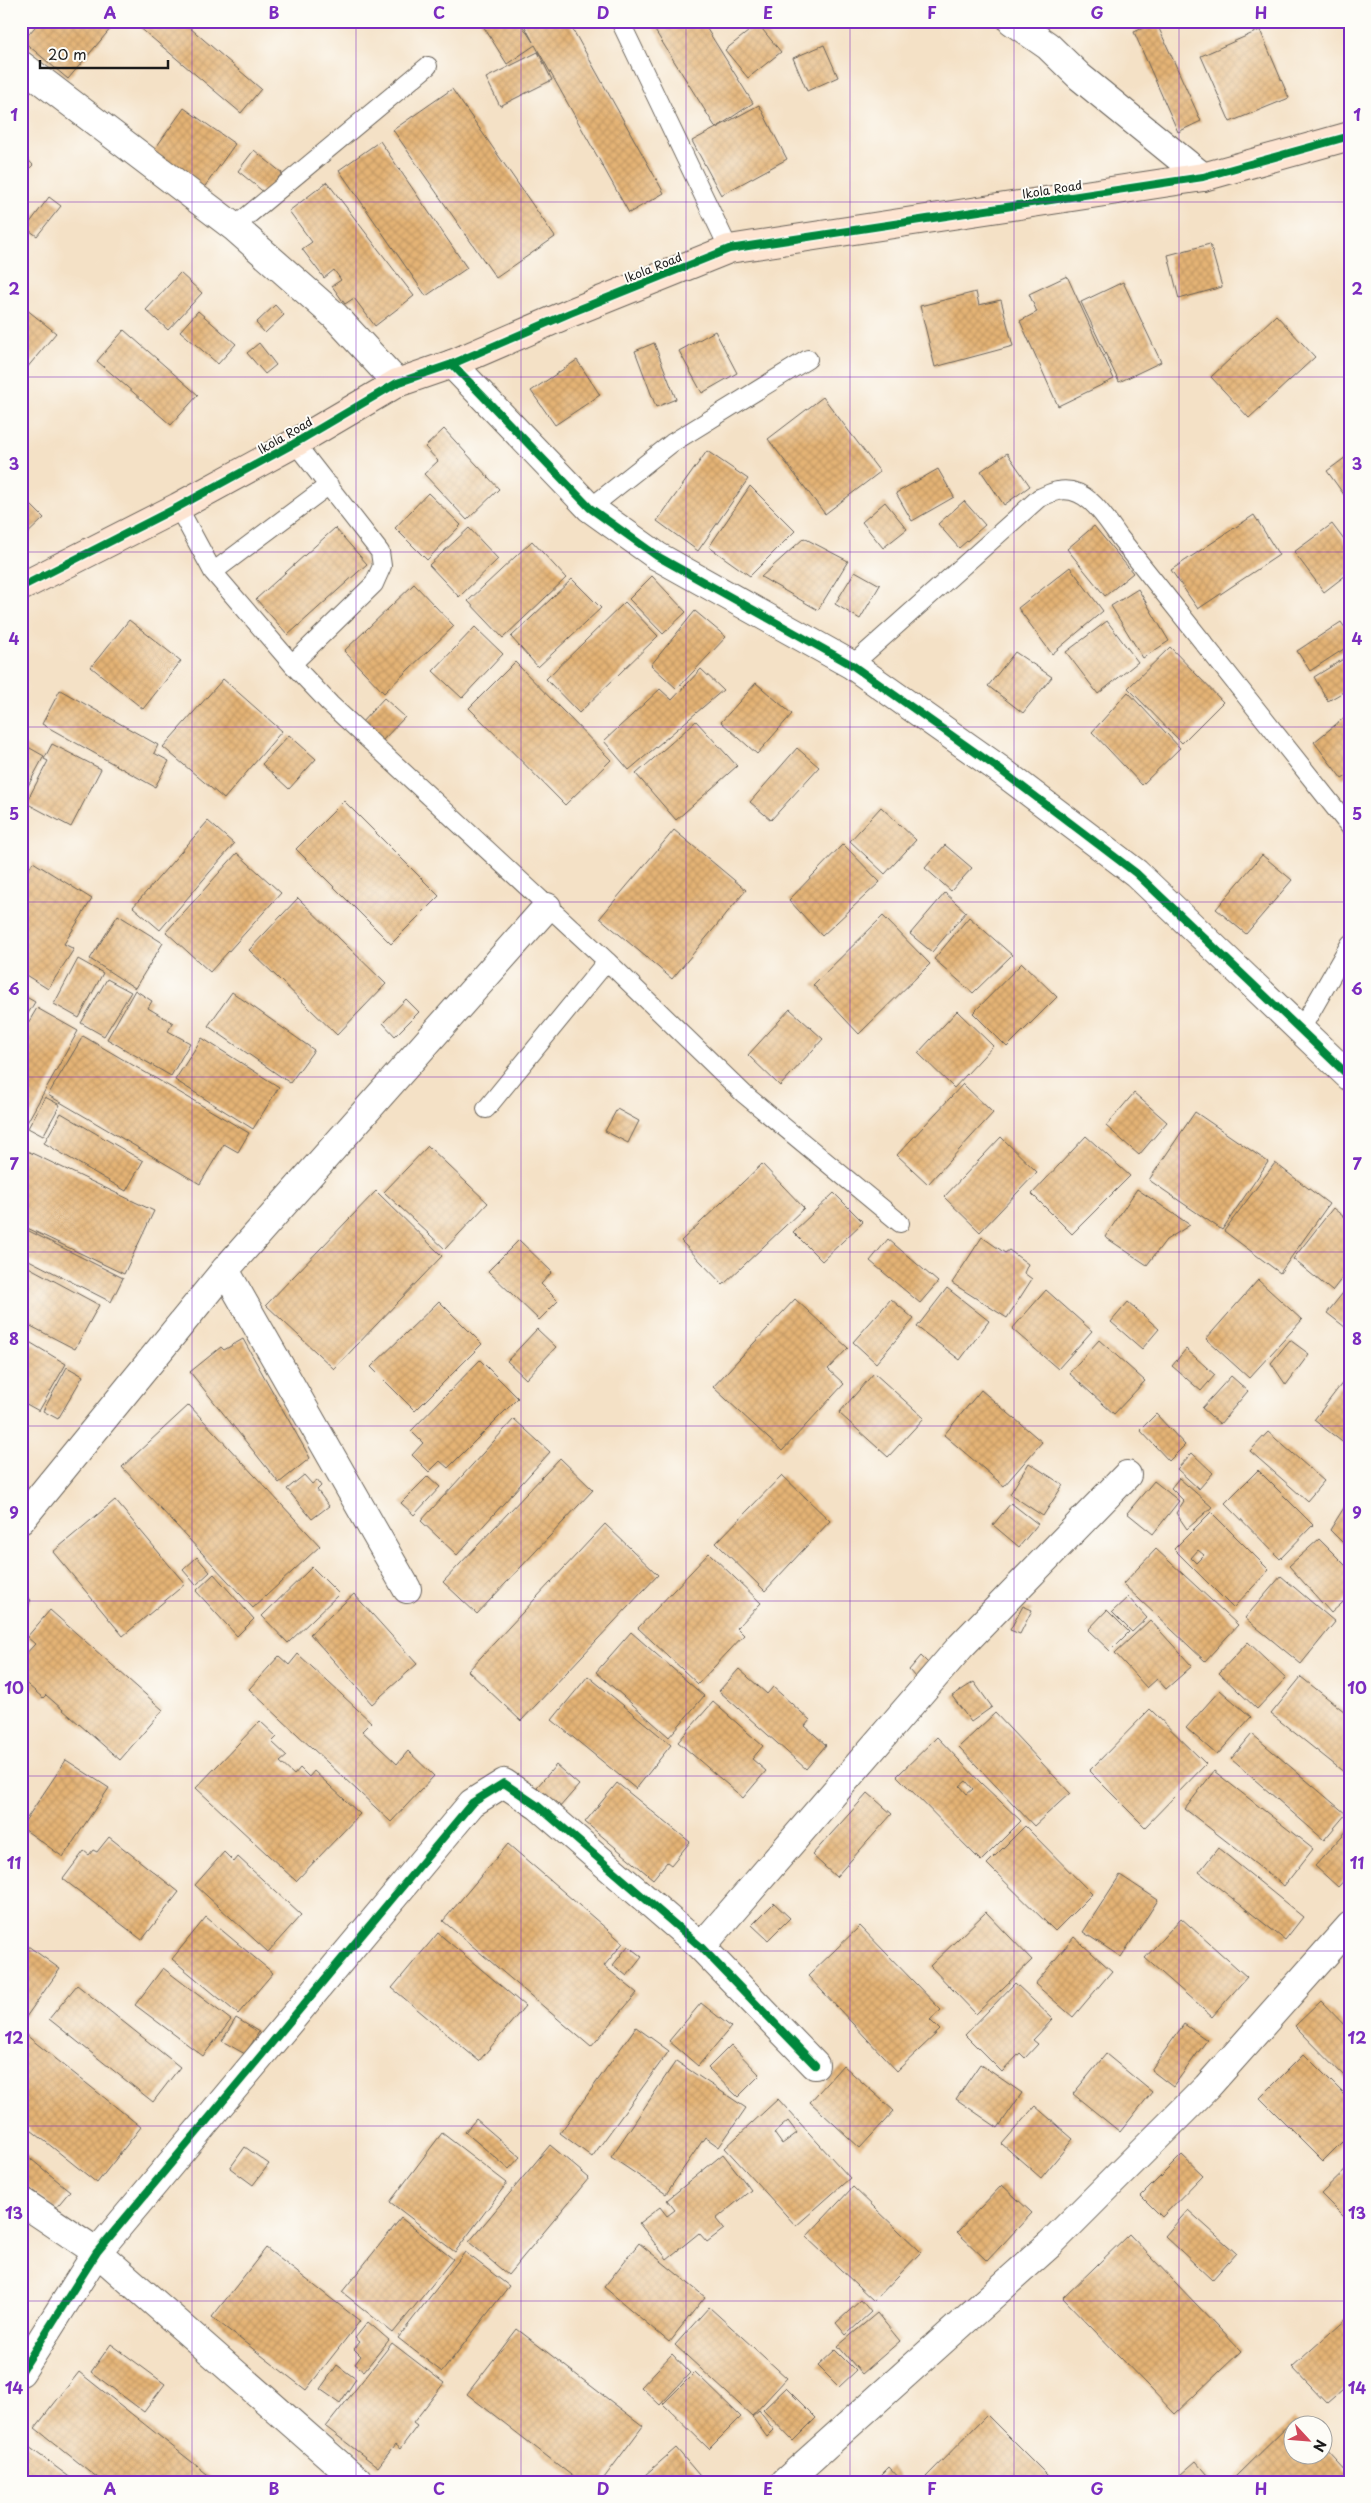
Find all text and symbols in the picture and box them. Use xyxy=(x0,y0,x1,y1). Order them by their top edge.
text: A xyxy=(104,0,117,24)
text: B xyxy=(269,0,280,24)
text: C xyxy=(433,0,445,24)
text: D xyxy=(597,0,609,24)
text: E xyxy=(763,0,773,24)
text: F xyxy=(927,0,937,24)
text: G xyxy=(1090,0,1104,24)
text: H xyxy=(1255,0,1267,24)
scale bar xyxy=(40,38,168,70)
text: 20 m xyxy=(48,42,87,65)
text: 1 xyxy=(10,102,18,126)
text: 1 xyxy=(1353,102,1361,126)
street label: Ikola Road xyxy=(1021,175,1083,203)
street label: Ikola Road xyxy=(622,247,684,287)
text: 2 xyxy=(8,276,20,300)
text: 2 xyxy=(1351,276,1363,300)
street label: Ikola Road xyxy=(254,412,316,458)
text: 3 xyxy=(9,451,19,475)
text: 3 xyxy=(1352,451,1362,475)
text: 4 xyxy=(9,626,20,650)
text: 4 xyxy=(1352,626,1363,650)
text: 5 xyxy=(9,801,19,825)
text: 5 xyxy=(1352,801,1362,825)
text: 6 xyxy=(8,976,20,1000)
text: 6 xyxy=(1351,976,1363,1000)
text: 7 xyxy=(9,1151,19,1175)
text: 7 xyxy=(1352,1151,1362,1175)
text: 8 xyxy=(9,1326,19,1350)
text: 8 xyxy=(1352,1326,1362,1350)
text: 9 xyxy=(9,1500,19,1524)
text: 9 xyxy=(1352,1500,1362,1524)
text: 10 xyxy=(4,1675,24,1699)
text: 10 xyxy=(1347,1675,1367,1699)
text: 11 xyxy=(7,1850,21,1874)
text: 11 xyxy=(1350,1850,1364,1874)
text: 12 xyxy=(5,2025,23,2049)
text: 12 xyxy=(1348,2025,1366,2049)
text: 13 xyxy=(5,2200,23,2224)
text: 13 xyxy=(1348,2200,1366,2224)
text: 14 xyxy=(5,2375,23,2399)
text: 14 xyxy=(1348,2375,1366,2399)
north arrow xyxy=(1284,2416,1334,2466)
text: N xyxy=(1308,2436,1332,2456)
text: A xyxy=(104,2476,117,2500)
text: B xyxy=(269,2476,280,2500)
text: C xyxy=(433,2476,445,2500)
text: D xyxy=(597,2476,609,2500)
text: E xyxy=(763,2476,773,2500)
text: F xyxy=(927,2476,937,2500)
text: G xyxy=(1090,2476,1104,2500)
text: H xyxy=(1255,2476,1267,2500)

